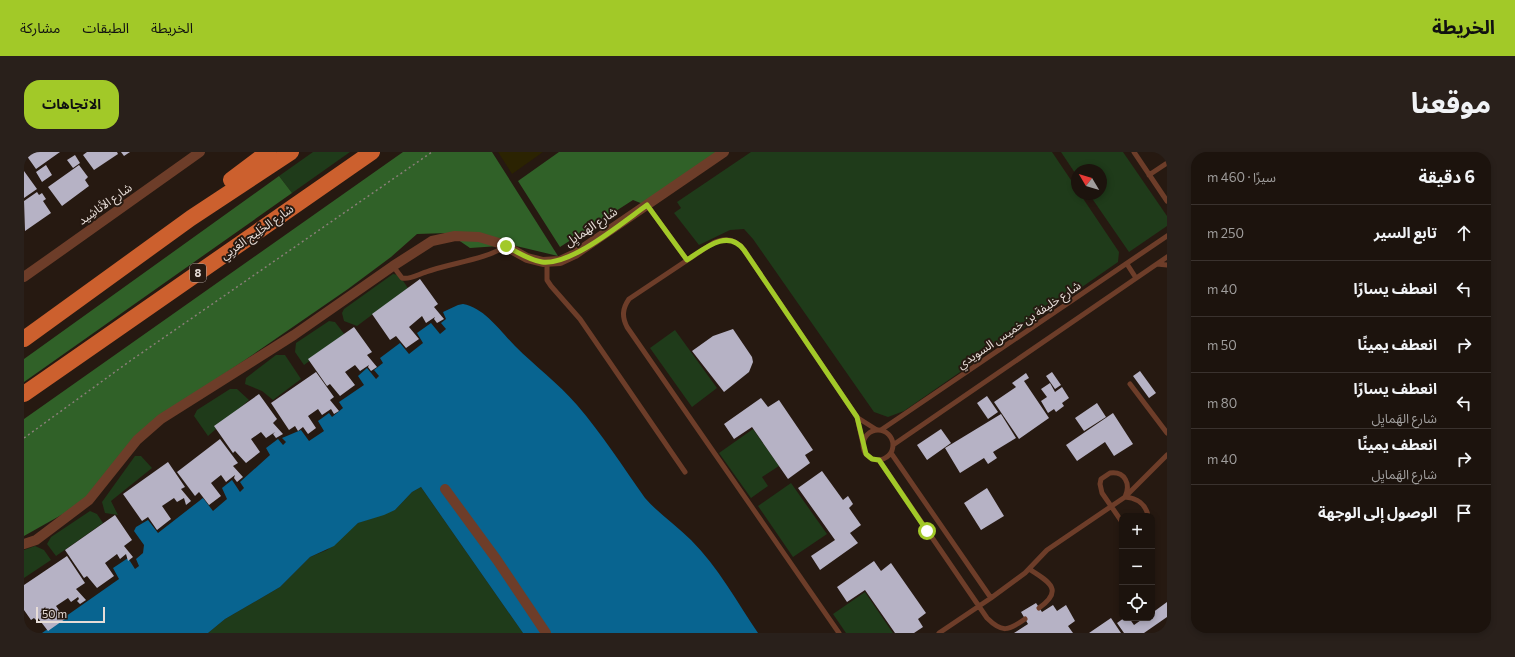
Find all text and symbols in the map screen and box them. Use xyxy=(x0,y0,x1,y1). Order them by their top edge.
text: الخريطة xyxy=(1432,15,1495,38)
text: مشاركة xyxy=(20,19,60,36)
text: الطبقات xyxy=(82,19,129,36)
text: الخريطة xyxy=(151,19,193,36)
button: الاتجاهات xyxy=(24,80,119,129)
text: موقعنا xyxy=(1411,85,1491,119)
north arrow xyxy=(1071,164,1107,200)
text: 6 دقيقة xyxy=(1418,166,1475,187)
text: سيرًا · 460 m xyxy=(1207,169,1276,185)
street label: شارع الأناشِيد xyxy=(75,180,136,229)
street label: شارع الخَلِيج العَربِي xyxy=(217,201,298,265)
street label: شارع الهَمايِل xyxy=(561,203,621,252)
icon: ahead xyxy=(1453,222,1475,244)
text: تابع السير xyxy=(1374,223,1437,241)
text: 250 m xyxy=(1207,225,1244,241)
route end xyxy=(497,237,515,255)
road number: 8 xyxy=(190,264,206,282)
street label: شارع خليفة بن خميس السويدي xyxy=(954,278,1085,374)
icon: left xyxy=(1453,278,1475,300)
text: انعطف يسارًا xyxy=(1354,279,1437,297)
text: 40 m xyxy=(1207,281,1237,297)
icon: right xyxy=(1453,334,1475,356)
text: انعطف يمينًا xyxy=(1357,335,1437,353)
text: 50 m xyxy=(1207,337,1237,353)
text: انعطف يسارًا xyxy=(1354,379,1437,397)
icon: left xyxy=(1453,392,1475,414)
text: 80 m xyxy=(1207,395,1237,411)
text: شارع الهَمايِل xyxy=(1371,410,1437,426)
text: انعطف يمينًا xyxy=(1357,435,1437,453)
icon: right xyxy=(1453,448,1475,470)
text: 40 m xyxy=(1207,451,1237,467)
text: شارع الهَمايِل xyxy=(1371,466,1437,482)
icon: arrive xyxy=(1453,502,1475,524)
text: الوصول إلى الوجهة xyxy=(1318,503,1437,521)
map controls xyxy=(1119,513,1155,621)
button: + xyxy=(1119,513,1155,549)
route start xyxy=(918,522,936,540)
button: − xyxy=(1119,549,1155,585)
button: locate xyxy=(1119,585,1155,621)
scale bar xyxy=(36,605,105,624)
text: 50 m xyxy=(42,607,67,620)

